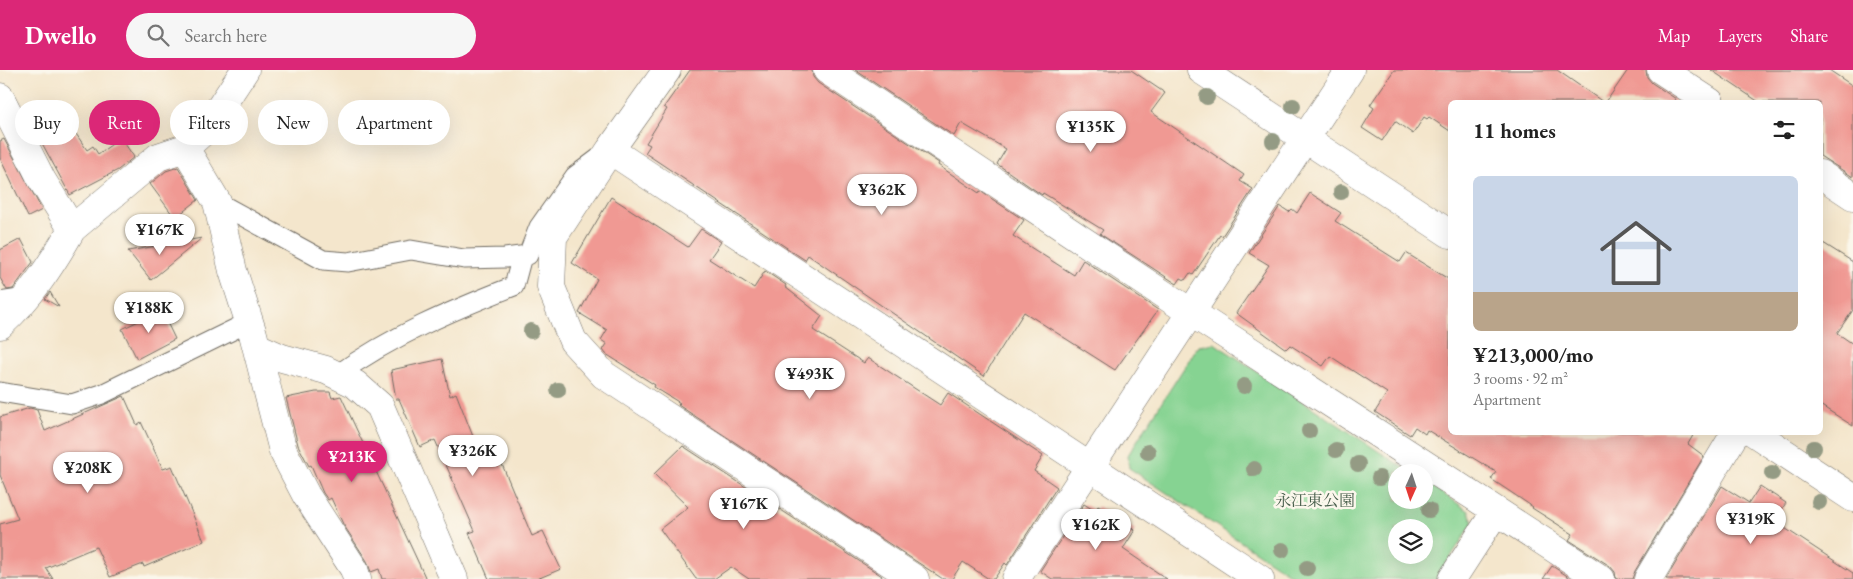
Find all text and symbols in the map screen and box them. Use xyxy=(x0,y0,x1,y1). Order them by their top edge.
search box xyxy=(126,13,476,58)
text: Dwello xyxy=(25,20,96,51)
icon: search xyxy=(144,21,172,49)
text: Search here xyxy=(184,23,267,48)
text: Map xyxy=(1658,24,1690,47)
text: Layers xyxy=(1718,24,1762,47)
text: Share xyxy=(1790,24,1828,47)
chip: Buy xyxy=(15,100,79,145)
chip: Rent xyxy=(89,100,160,145)
chip: Filters xyxy=(170,100,248,145)
chip: New xyxy=(258,100,328,145)
chip: Apartment xyxy=(338,100,450,145)
pin: ¥135K xyxy=(1056,111,1126,153)
text: ¥135K xyxy=(1067,116,1115,137)
icon: filters xyxy=(1770,116,1798,144)
text: 11 homes xyxy=(1473,117,1556,144)
pin: ¥362K xyxy=(847,174,917,216)
text: ¥362K xyxy=(858,179,906,200)
icon: home xyxy=(1591,208,1681,298)
pin: ¥167K xyxy=(125,214,195,256)
text: ¥167K xyxy=(136,219,184,240)
pin: ¥188K xyxy=(114,292,184,334)
text: ¥188K xyxy=(125,297,173,318)
text: ¥213,000/mo xyxy=(1473,341,1593,368)
pin: ¥493K xyxy=(775,358,845,400)
text: ¥493K xyxy=(786,363,834,384)
text: 3 rooms · 92 m² xyxy=(1473,368,1568,389)
text: Apartment xyxy=(1473,389,1541,410)
pin: ¥326K xyxy=(438,434,508,477)
pin: ¥213K xyxy=(317,440,387,483)
text: ¥326K xyxy=(449,440,497,461)
text: ¥213K xyxy=(328,446,376,467)
pin: ¥208K xyxy=(53,452,123,494)
text: ¥208K xyxy=(64,457,112,478)
north arrow xyxy=(1388,464,1432,509)
map controls xyxy=(1388,464,1433,564)
pin: ¥167K xyxy=(709,488,779,530)
park label: 永江東公園 xyxy=(1275,490,1355,511)
text: ¥167K xyxy=(720,493,768,514)
pin: ¥319K xyxy=(1716,502,1786,545)
pin: ¥162K xyxy=(1061,508,1131,551)
text: ¥319K xyxy=(1727,508,1775,529)
text: ¥162K xyxy=(1072,514,1120,535)
button: layers xyxy=(1388,519,1433,564)

